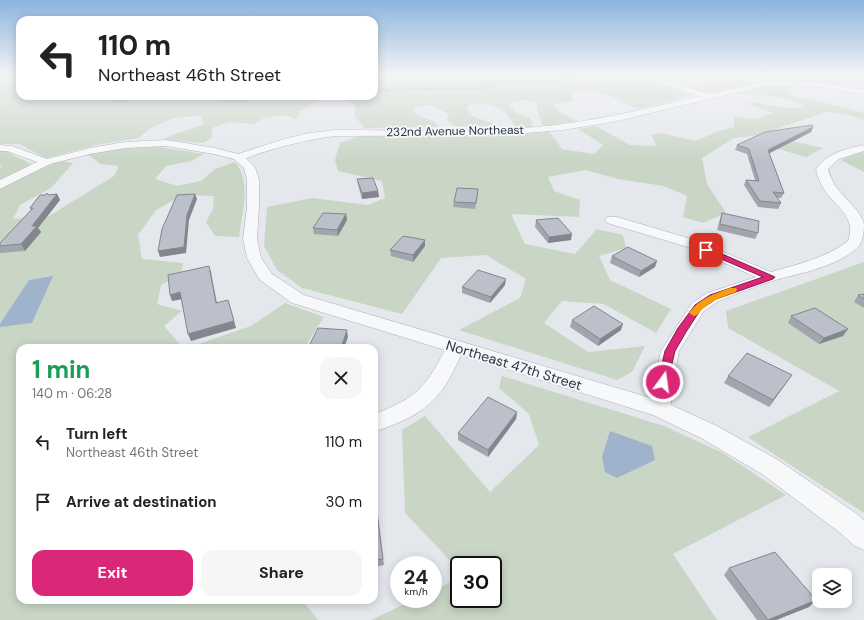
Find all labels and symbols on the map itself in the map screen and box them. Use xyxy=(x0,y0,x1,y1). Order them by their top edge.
street label: 232nd Avenue Northeast xyxy=(386,122,524,140)
pin xyxy=(689,233,723,267)
street label: Northeast 47th Street xyxy=(444,336,584,394)
position arrow xyxy=(642,361,684,403)
speed limit sign: 30 xyxy=(450,556,502,608)

